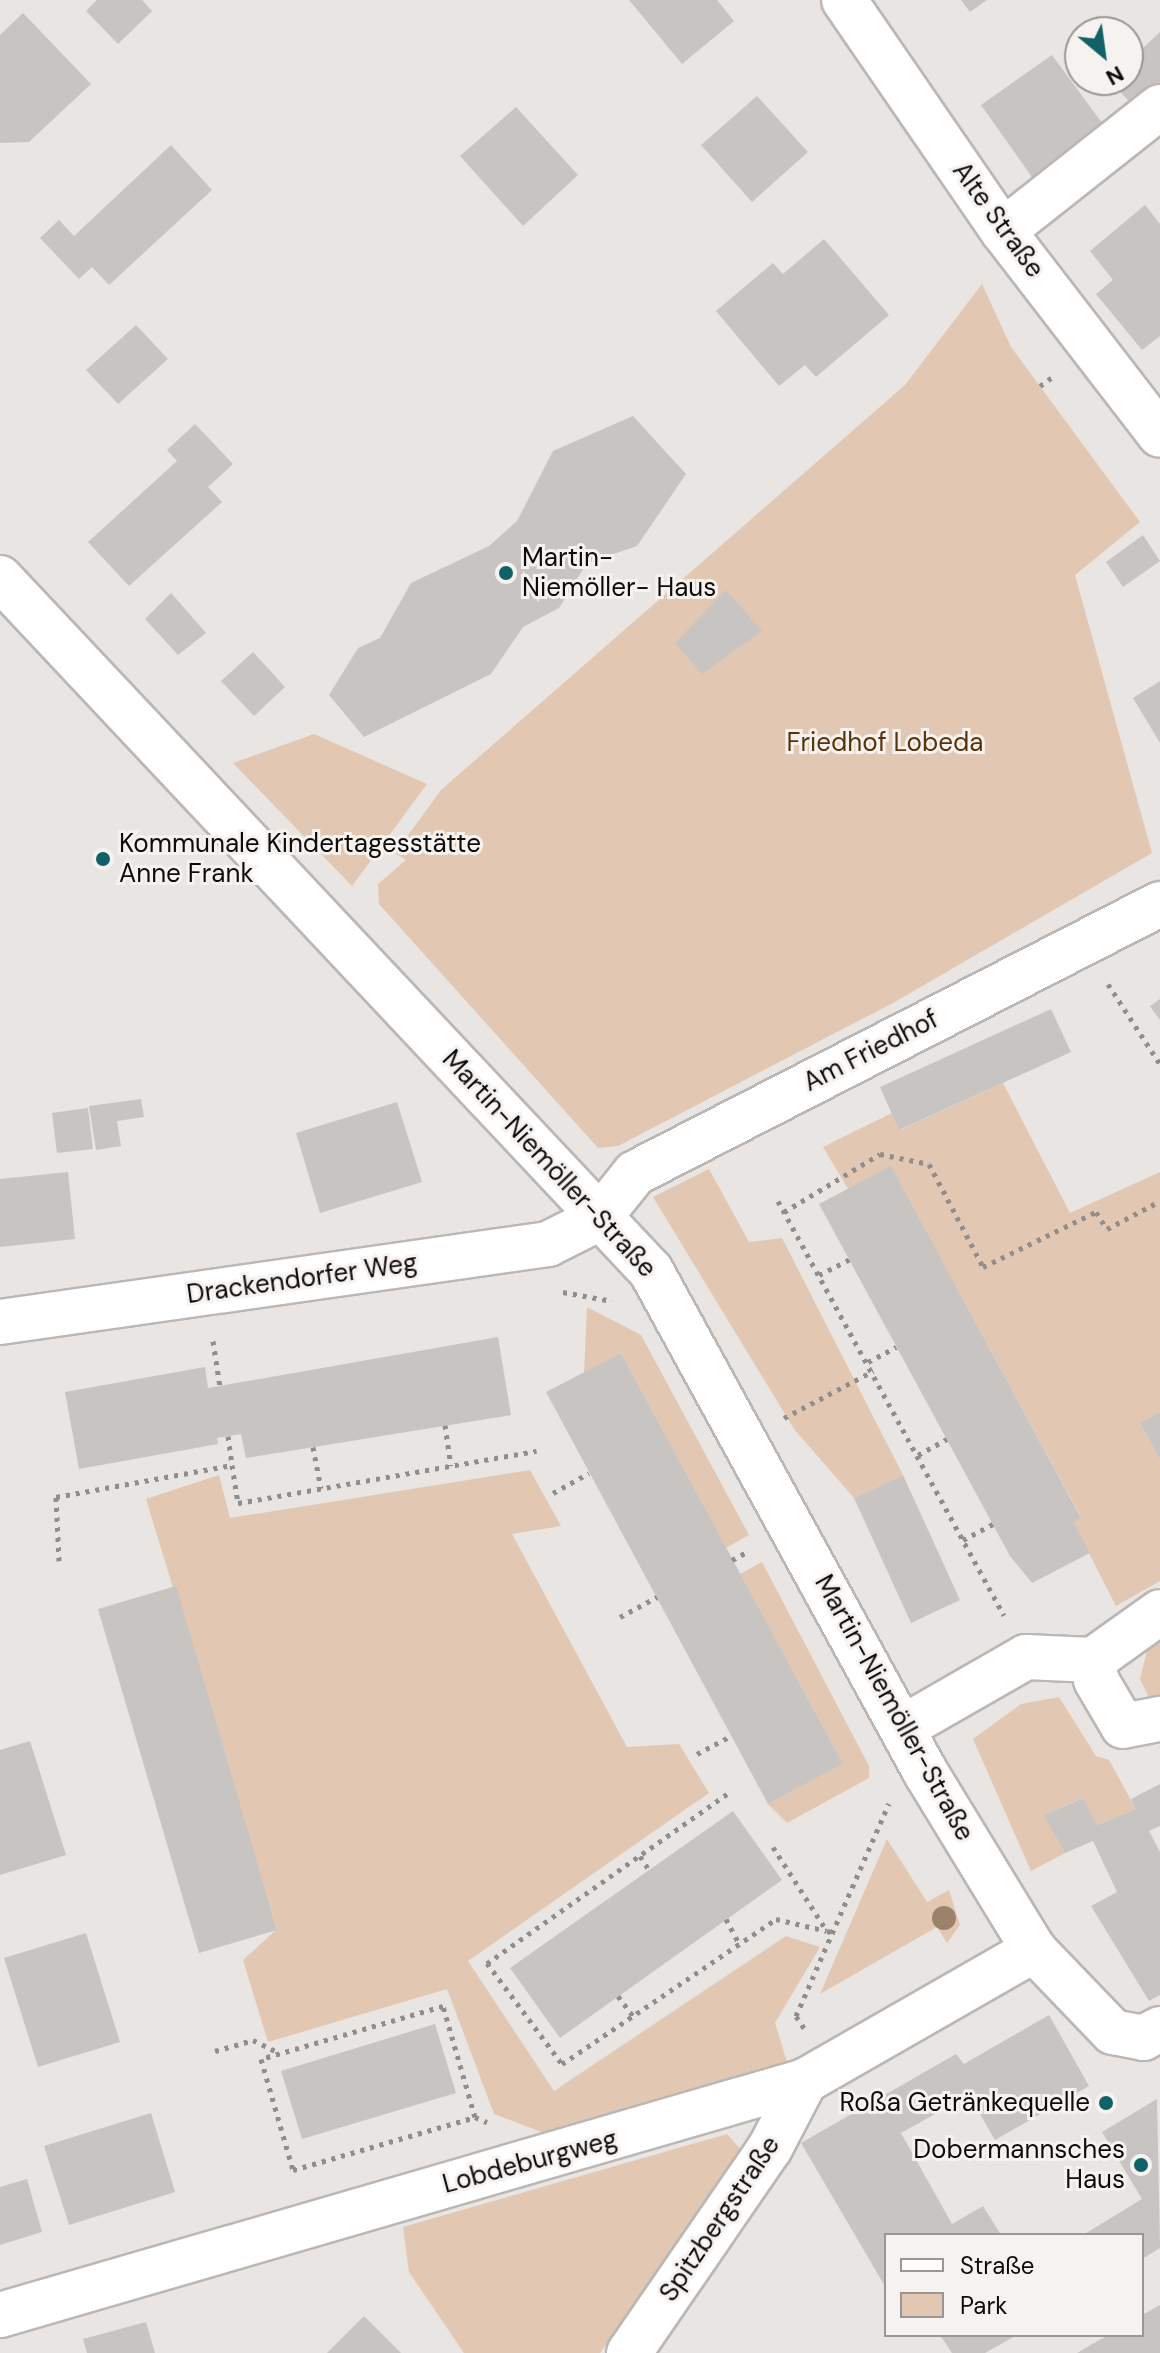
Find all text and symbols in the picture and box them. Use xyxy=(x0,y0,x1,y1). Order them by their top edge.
north arrow xyxy=(1064,16,1144,96)
text: N xyxy=(1101,59,1129,92)
street label: Alte Straße xyxy=(946,156,1050,284)
place label: Martin- Niemöller- Haus xyxy=(522,542,716,604)
marker: Martin- Niemöller- Haus xyxy=(497,564,515,582)
park label: Friedhof Lobeda xyxy=(786,727,984,759)
place label: Kommunale Kindertagesstätte Anne Frank xyxy=(119,828,481,890)
marker: Kommunale Kindertagesstätte Anne Frank xyxy=(94,850,112,868)
street label: Am Friedhof xyxy=(798,1004,944,1098)
street label: Martin-Niemöller-Straße xyxy=(436,1044,662,1284)
street label: Drackendorfer Weg xyxy=(185,1247,419,1311)
street label: Martin-Niemöller-Straße xyxy=(808,1570,980,1846)
place label: Roßa Getränkequelle xyxy=(840,2087,1090,2119)
marker: Roßa Getränkequelle xyxy=(1097,2094,1115,2112)
street label: Lobdeburgweg xyxy=(439,2124,621,2200)
street label: Spitzbergstraße xyxy=(653,2130,787,2308)
place label: Dobermannsches Haus xyxy=(913,2134,1125,2196)
marker: Dobermannsches Haus xyxy=(1132,2156,1150,2174)
legend xyxy=(884,2233,1144,2337)
text: Straße xyxy=(960,2250,1034,2281)
text: Park xyxy=(960,2290,1007,2321)

